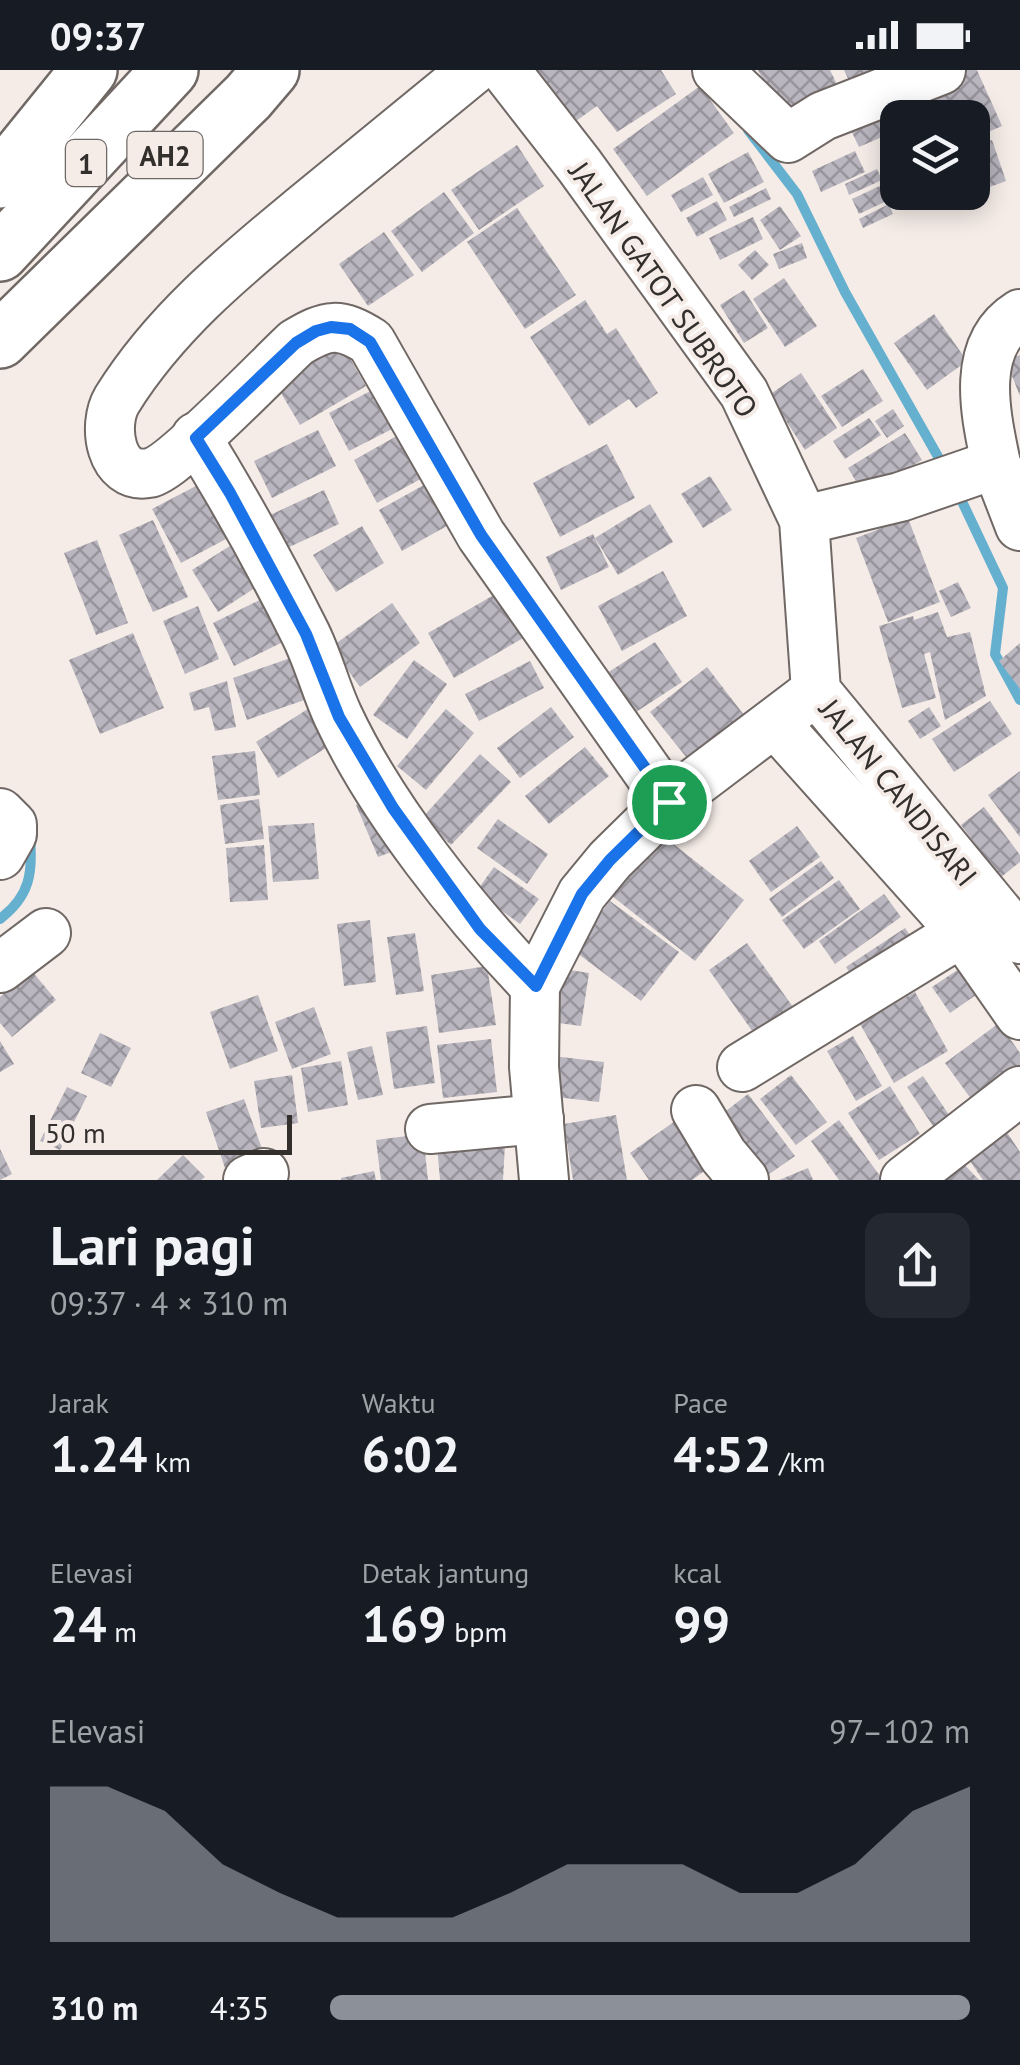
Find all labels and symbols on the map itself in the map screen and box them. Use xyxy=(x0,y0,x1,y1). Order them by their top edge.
road number: AH2 xyxy=(128,132,202,178)
road number: 1 xyxy=(66,140,106,186)
street label: JALAN GATOT SUBROTO xyxy=(560,152,767,425)
street label: JALAN CANDISARI xyxy=(810,689,987,894)
pin xyxy=(627,760,712,845)
scale bar xyxy=(30,1110,292,1154)

